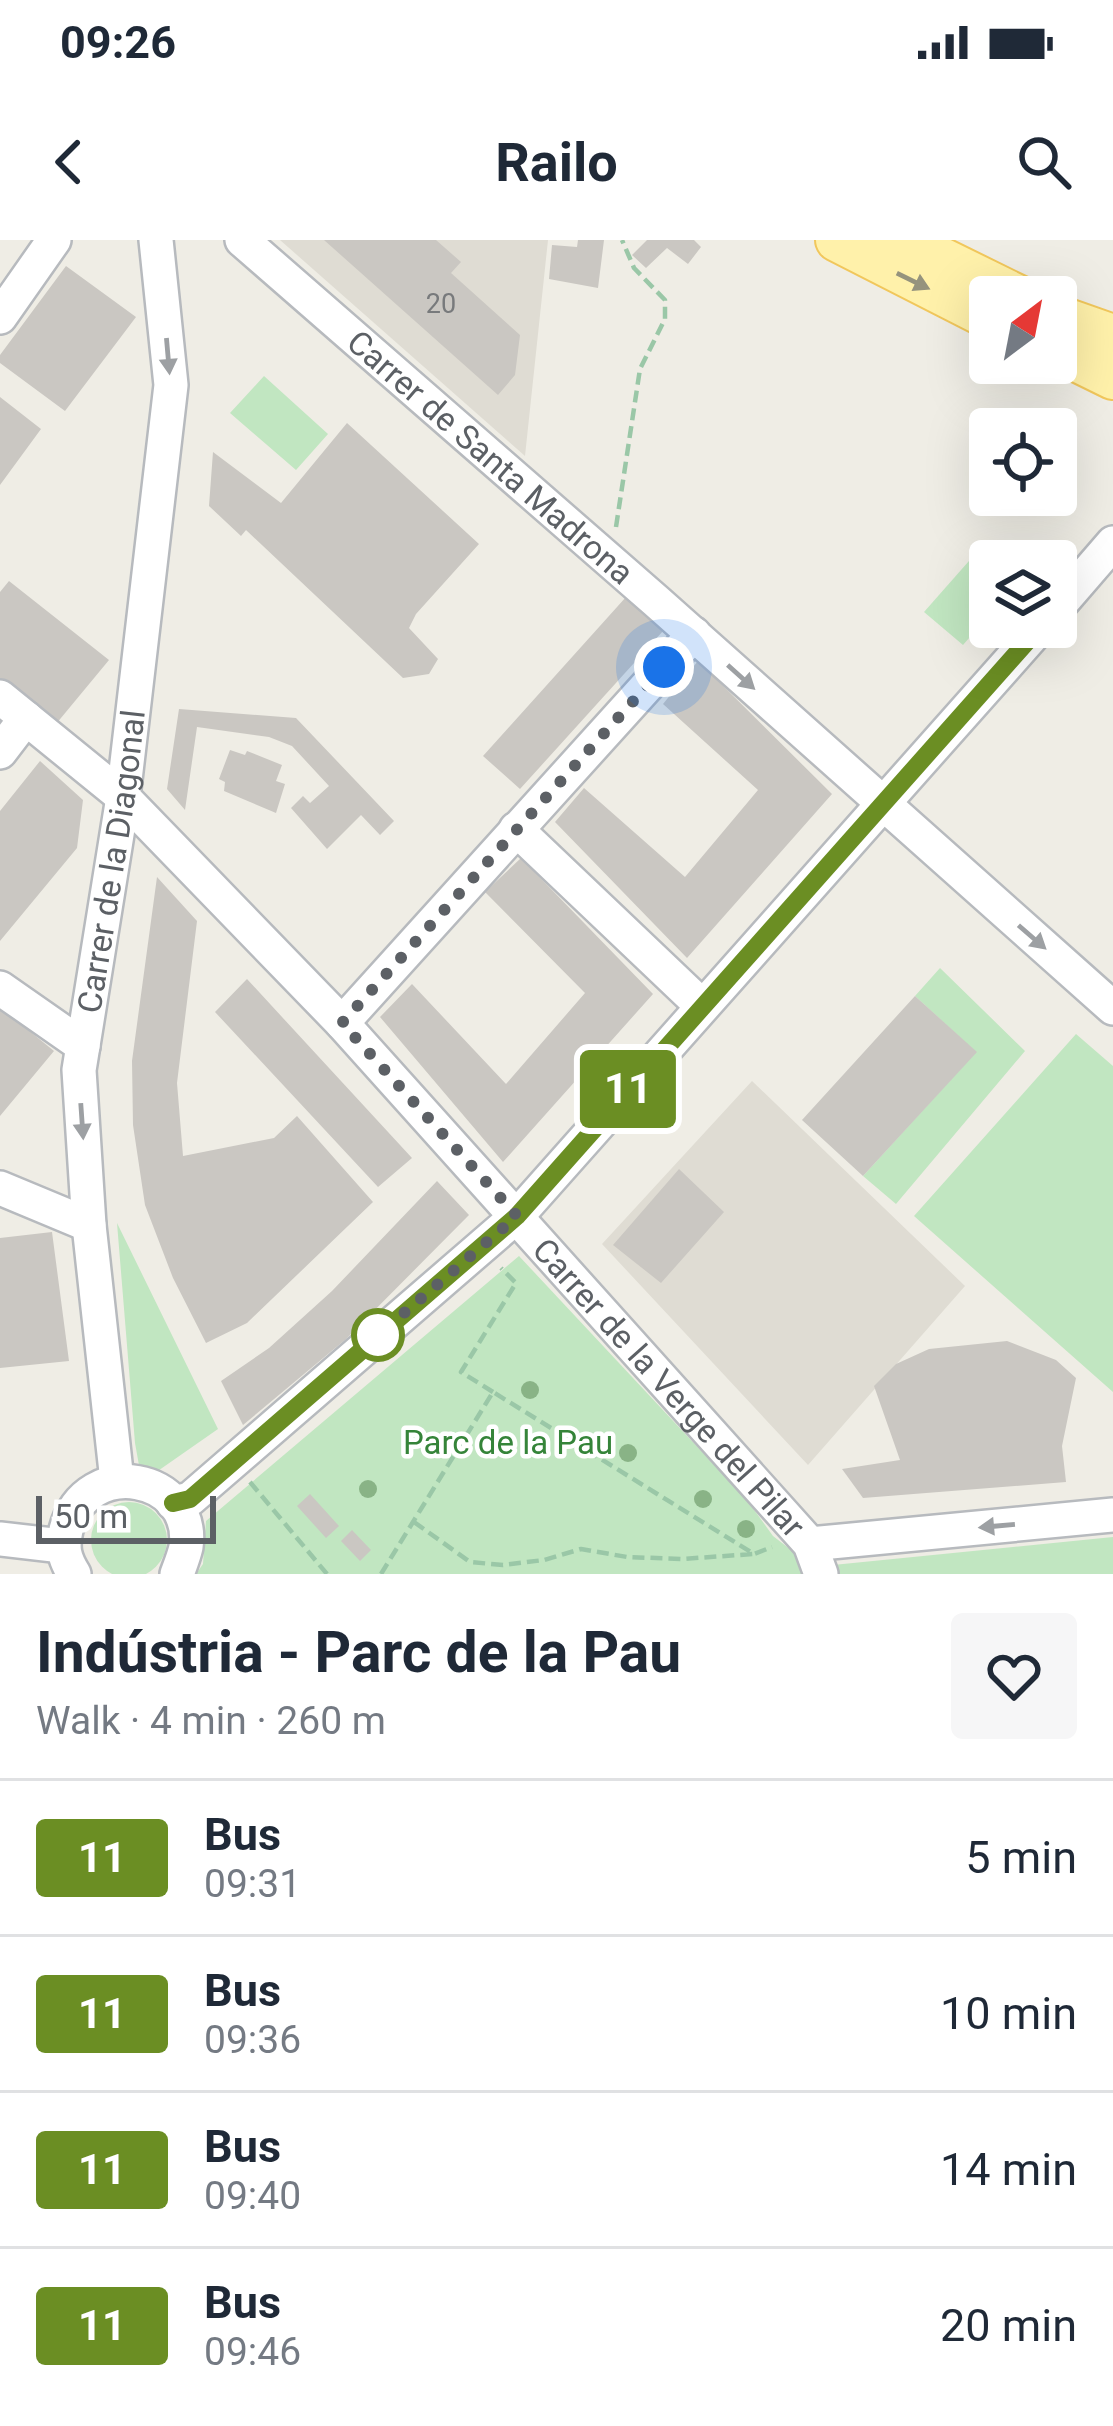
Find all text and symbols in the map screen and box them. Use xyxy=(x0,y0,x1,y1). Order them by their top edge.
text: 09:26 xyxy=(60,16,176,69)
icon: back xyxy=(36,129,102,195)
icon: search xyxy=(1011,129,1077,195)
text: Railo xyxy=(495,131,618,194)
one-way arrow xyxy=(896,270,930,290)
north arrow xyxy=(969,276,1077,384)
map controls xyxy=(969,276,1077,648)
house number: 20 xyxy=(426,288,456,320)
street label: Carrer de Santa Madrona xyxy=(340,322,642,592)
one-way arrow xyxy=(159,338,178,375)
button: locate xyxy=(969,408,1077,516)
button: layers xyxy=(969,540,1077,648)
your location xyxy=(634,637,694,697)
one-way arrow xyxy=(726,663,756,690)
street label: Carrer de la Diagonal xyxy=(69,708,153,1016)
one-way arrow xyxy=(1017,923,1047,949)
line badge: 11 xyxy=(574,1050,682,1128)
text: 11 xyxy=(604,1064,652,1113)
one-way arrow xyxy=(72,1103,91,1140)
street label: Carrer de la Verge del Pilar xyxy=(525,1230,814,1545)
unlabelled marker xyxy=(353,1310,403,1360)
park label: Parc de la Pau xyxy=(403,1423,613,1462)
scale bar xyxy=(36,1490,216,1543)
text: 50 m xyxy=(54,1497,128,1536)
one-way arrow xyxy=(977,1517,1015,1536)
button: heart xyxy=(951,1613,1077,1739)
text: Indústria - Parc de la Pau xyxy=(36,1619,681,1686)
text: Walk · 4 min · 260 m xyxy=(36,1698,386,1744)
text: Bus xyxy=(204,1808,281,1861)
text: 5 min xyxy=(965,1831,1077,1884)
text: 11 xyxy=(78,1833,126,1882)
text: 09:31 xyxy=(204,1861,301,1907)
text: Bus xyxy=(204,1964,281,2017)
text: 10 min xyxy=(940,1987,1077,2040)
text: 11 xyxy=(78,1989,126,2038)
text: 09:36 xyxy=(204,2017,301,2063)
text: Bus xyxy=(204,2120,281,2173)
text: 14 min xyxy=(940,2143,1077,2196)
text: 11 xyxy=(78,2145,126,2194)
text: 09:40 xyxy=(204,2173,301,2219)
text: Bus xyxy=(204,2276,281,2329)
text: 20 min xyxy=(940,2299,1077,2352)
text: 11 xyxy=(78,2301,126,2350)
text: 09:46 xyxy=(204,2329,301,2375)

